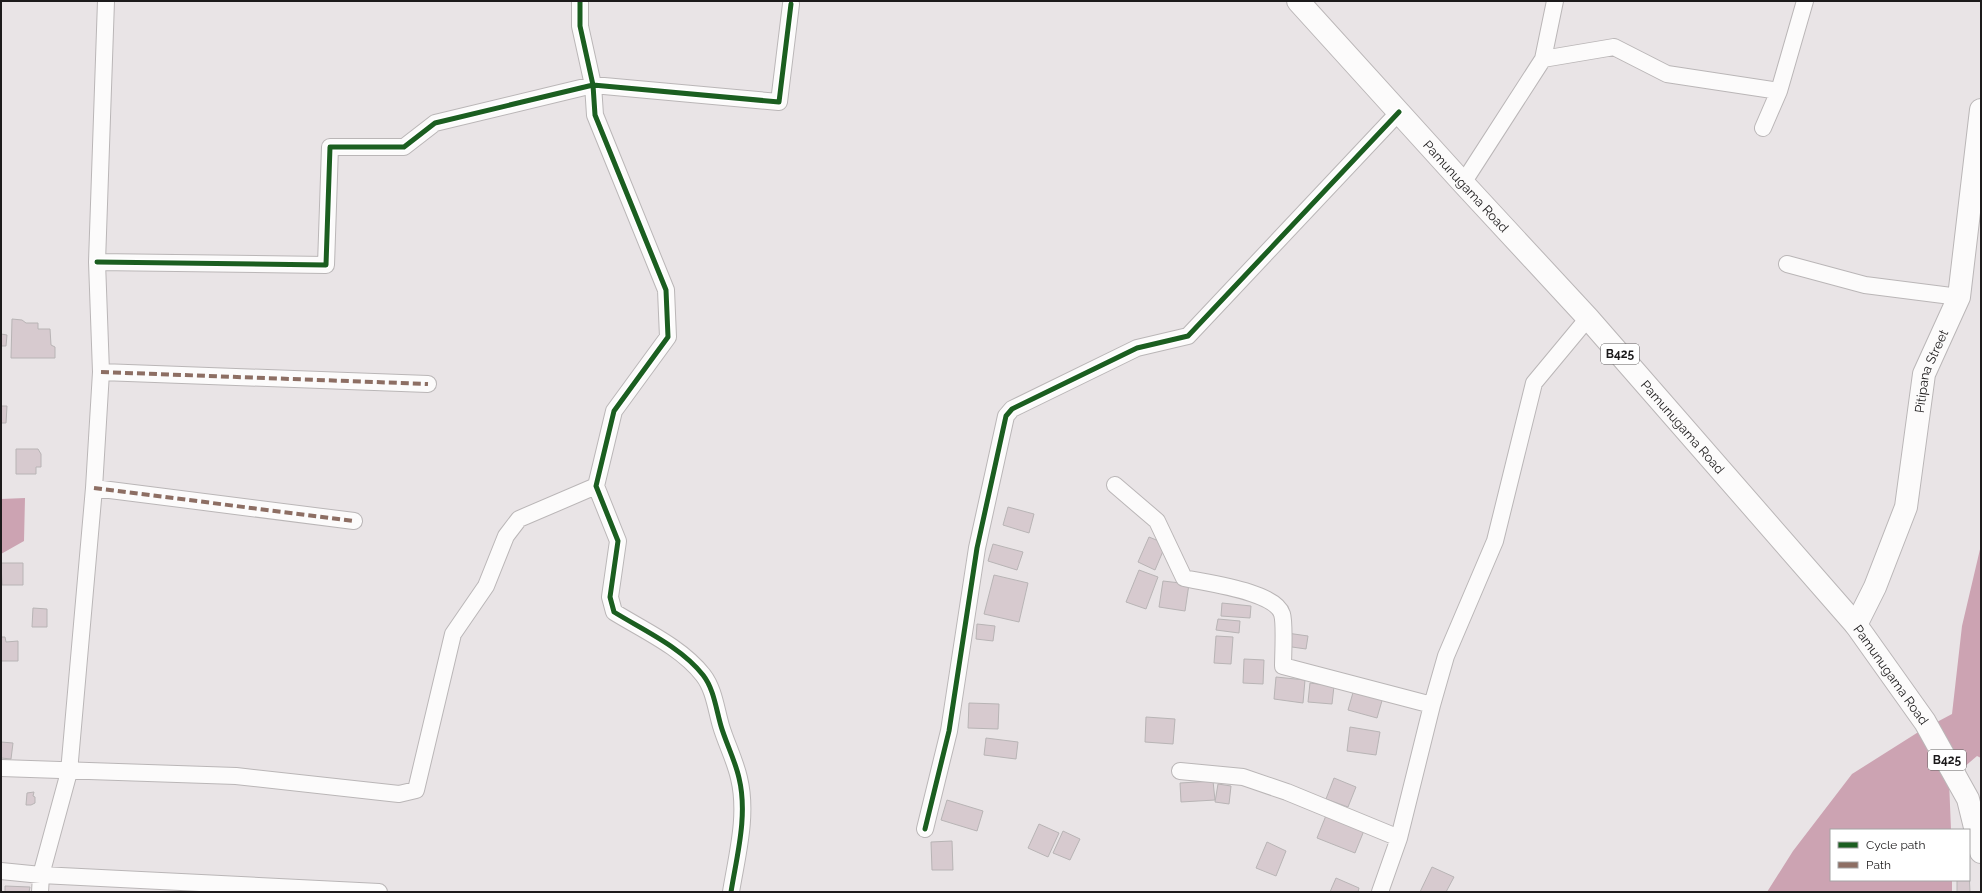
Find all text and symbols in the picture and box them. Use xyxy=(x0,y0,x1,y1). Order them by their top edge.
street label: Pamunugama Road xyxy=(1420,137,1511,235)
street label: Pitipana Street xyxy=(1912,327,1951,414)
road number: B425 xyxy=(1601,344,1639,364)
street label: Pamunugama Road xyxy=(1638,377,1727,477)
street label: Pamunugama Road xyxy=(1850,622,1931,728)
road number: B425 xyxy=(1928,750,1966,770)
legend xyxy=(1830,829,1970,881)
text: Cycle path xyxy=(1866,838,1925,852)
text: Path xyxy=(1866,858,1891,872)

